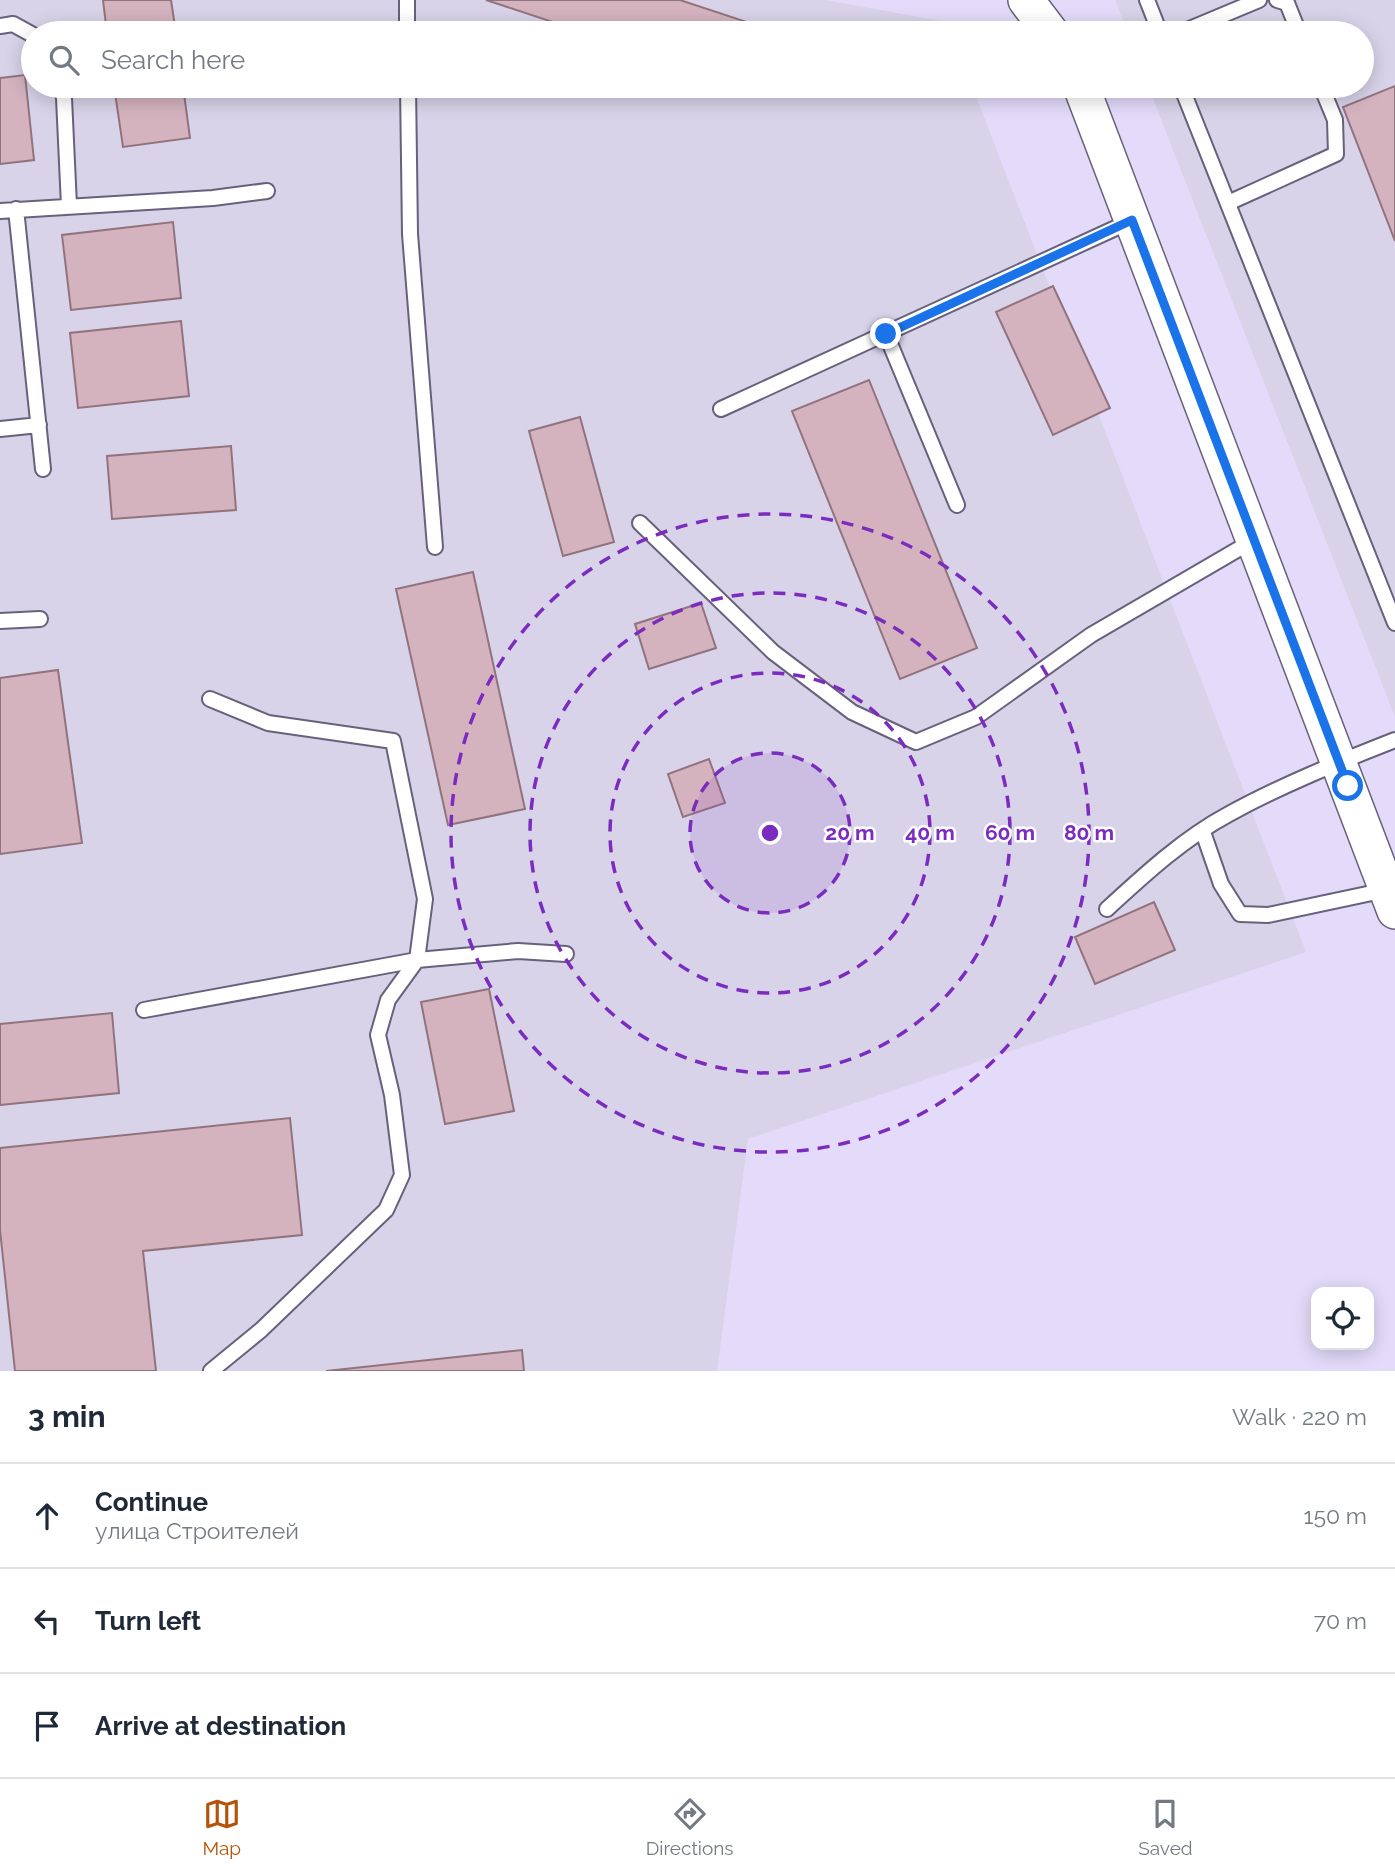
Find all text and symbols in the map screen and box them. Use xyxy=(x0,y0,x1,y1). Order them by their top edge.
search box xyxy=(21,21,1374,98)
icon: search xyxy=(45,41,83,79)
text: Search here xyxy=(101,45,245,75)
route end xyxy=(870,318,901,349)
route start xyxy=(1332,770,1363,801)
text: 20 m xyxy=(825,820,875,845)
text: 40 m xyxy=(905,820,955,845)
text: 60 m xyxy=(985,820,1035,845)
text: 80 m xyxy=(1064,820,1114,845)
centre of rings xyxy=(758,821,782,845)
map controls xyxy=(1311,1287,1374,1350)
button: locate xyxy=(1311,1287,1374,1350)
text: 3 min xyxy=(28,1399,106,1434)
text: Walk · 220 m xyxy=(1232,1403,1367,1430)
text: Continue xyxy=(95,1487,208,1517)
icon: ahead xyxy=(28,1497,66,1535)
text: 150 m xyxy=(1304,1502,1367,1529)
text: улица Строителей xyxy=(95,1517,299,1544)
icon: left xyxy=(28,1602,66,1640)
text: Turn left xyxy=(95,1606,201,1636)
text: 70 m xyxy=(1314,1607,1367,1634)
icon: arrive xyxy=(28,1707,66,1745)
text: Arrive at destination xyxy=(95,1711,346,1741)
tab: Map xyxy=(202,1795,241,1859)
tab: Directions xyxy=(646,1795,734,1859)
tab: Saved xyxy=(1138,1795,1193,1859)

